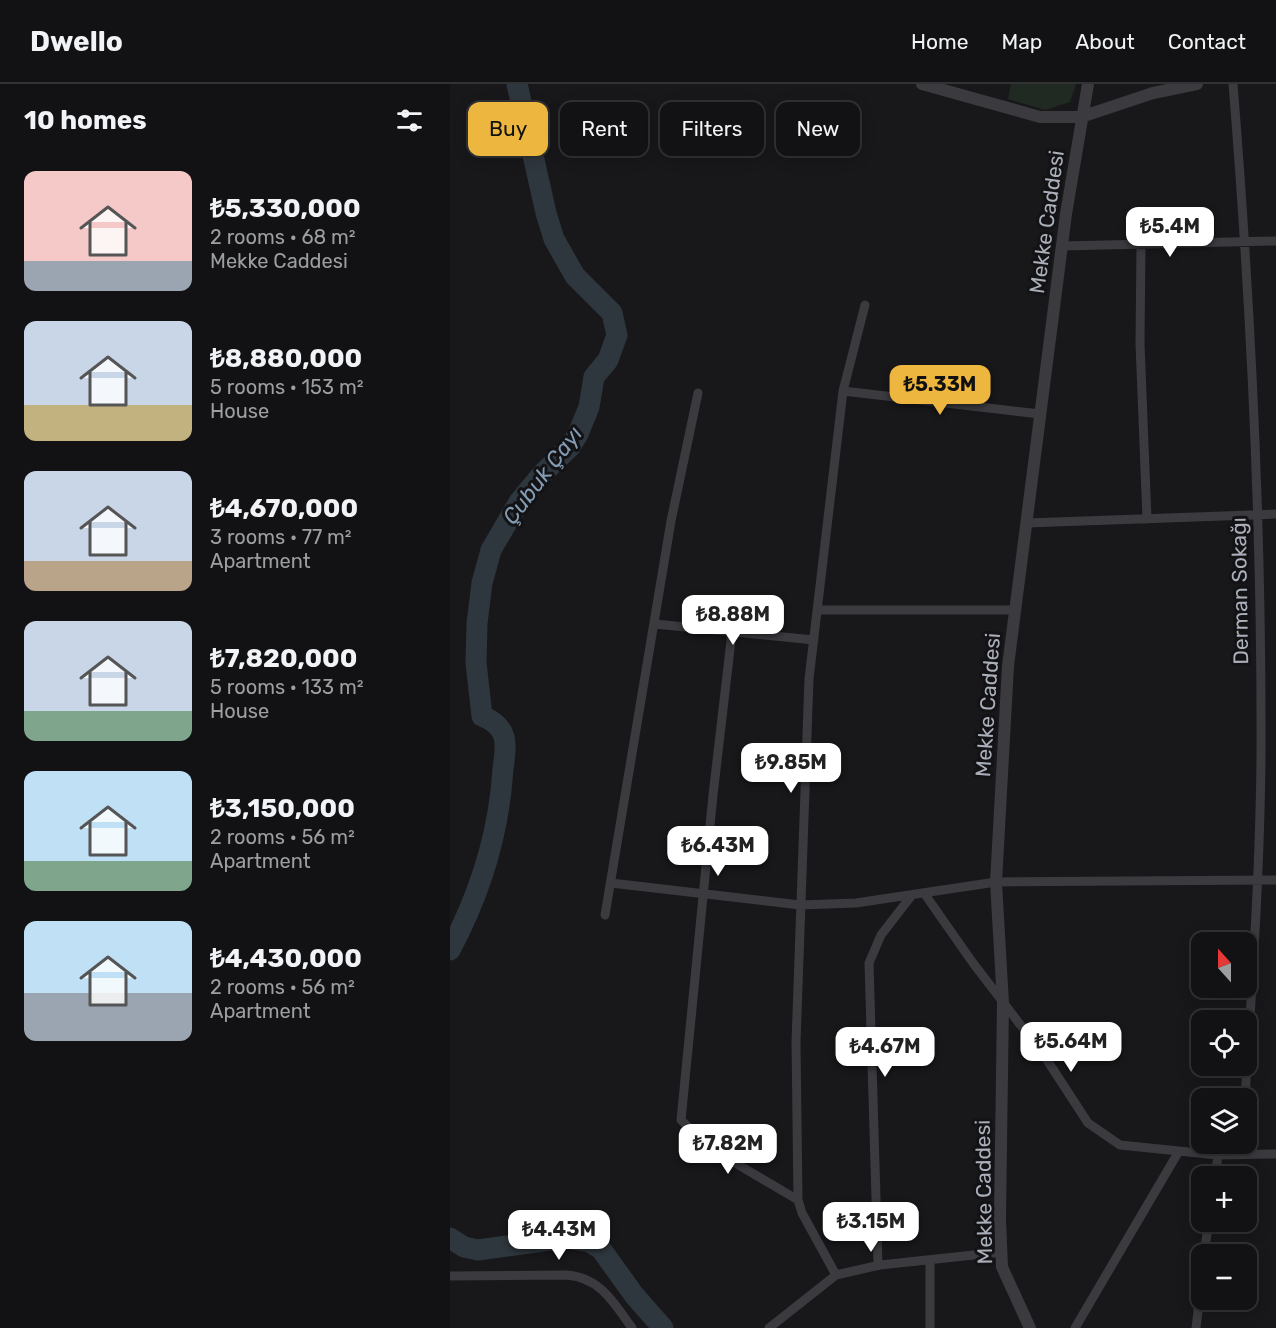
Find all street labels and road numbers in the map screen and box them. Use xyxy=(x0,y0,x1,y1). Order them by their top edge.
street label: Mekke Caddesi xyxy=(1024,149,1069,295)
street label: Derman Sokağı xyxy=(1226,517,1253,665)
street label: Mekke Caddesi xyxy=(970,632,1005,778)
street label: Mekke Caddesi xyxy=(970,1119,997,1265)

